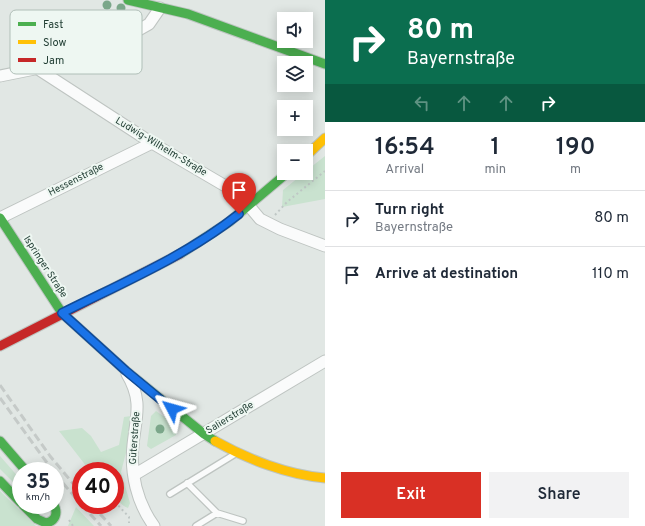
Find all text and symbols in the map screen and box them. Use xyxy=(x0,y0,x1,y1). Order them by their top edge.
legend xyxy=(10,10,142,74)
map controls xyxy=(277,12,313,180)
button: sound xyxy=(277,12,313,48)
text: 80 m xyxy=(407,13,474,49)
icon: right xyxy=(341,16,393,68)
text: Fast xyxy=(43,18,63,32)
text: Slow xyxy=(43,36,66,50)
text: Bayernstraße xyxy=(407,48,515,71)
text: Jam xyxy=(43,54,64,68)
button: layers xyxy=(277,56,313,92)
icon: left xyxy=(411,92,433,114)
icon: ahead xyxy=(453,92,475,114)
icon: ahead xyxy=(495,92,517,114)
icon: right xyxy=(537,92,559,114)
button: + xyxy=(277,100,313,136)
street label: Ludwig-Wilhelm-Straße xyxy=(113,114,209,180)
text: 16:54 xyxy=(375,133,435,163)
text: 1 xyxy=(491,133,500,163)
text: 190 xyxy=(556,133,595,163)
button: − xyxy=(277,144,313,180)
street label: Hessenstraße xyxy=(46,160,106,200)
text: Arrival xyxy=(385,162,424,178)
text: min xyxy=(484,162,506,178)
text: m xyxy=(570,162,581,178)
pin xyxy=(222,173,256,214)
icon: arrive xyxy=(228,179,250,201)
text: Turn right xyxy=(375,201,444,220)
icon: right xyxy=(341,208,363,230)
text: 80 m xyxy=(594,209,629,228)
text: Bayernstraße xyxy=(375,220,453,236)
street label: Ispringer Straße xyxy=(20,233,70,301)
icon: arrive xyxy=(341,264,363,286)
text: Arrive at destination xyxy=(375,265,518,284)
text: 110 m xyxy=(592,265,629,284)
position arrow xyxy=(151,388,193,430)
street label: Salierstraße xyxy=(204,399,256,437)
street label: Güterstraße xyxy=(127,411,143,465)
speed limit sign: 40 xyxy=(72,462,124,514)
text: 35 xyxy=(26,470,50,496)
button: Exit xyxy=(341,472,481,518)
button: Share xyxy=(489,472,629,518)
text: km/h xyxy=(26,491,50,504)

